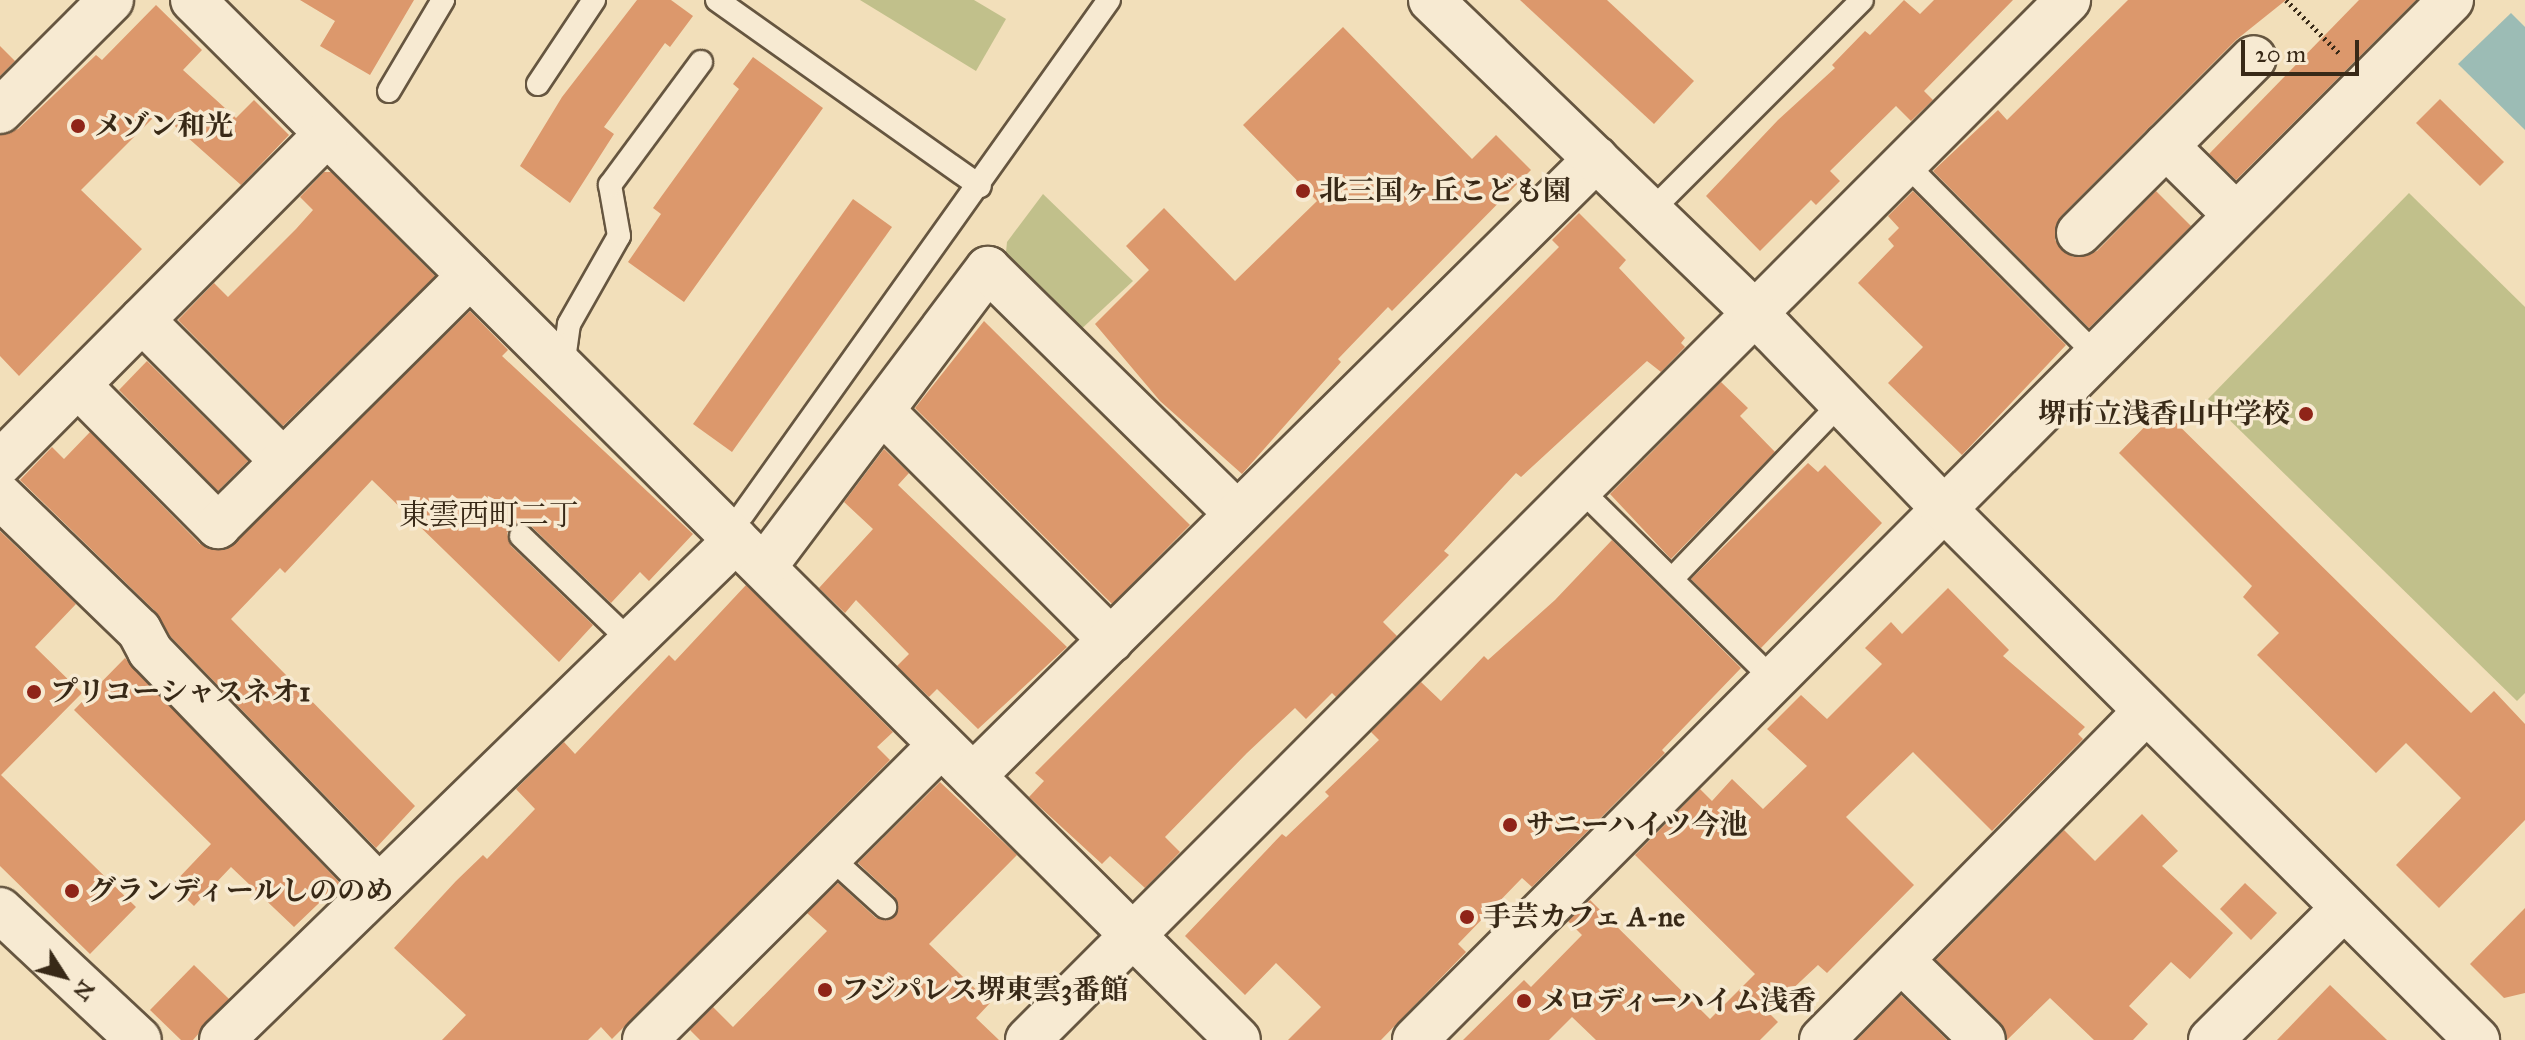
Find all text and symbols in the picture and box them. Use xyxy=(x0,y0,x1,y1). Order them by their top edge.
scale bar xyxy=(2245,24,2363,74)
text: 20 m xyxy=(2255,39,2306,69)
place label: メゾン和光 xyxy=(94,109,234,143)
marker: メゾン和光 xyxy=(69,117,87,135)
place label: 北三国ヶ丘こども園 xyxy=(1319,174,1571,208)
marker: 北三国ヶ丘こども園 xyxy=(1294,182,1312,200)
place label: 堺市立浅香山中学校 xyxy=(2038,397,2290,431)
marker: 堺市立浅香山中学校 xyxy=(2297,405,2315,423)
district label: 東雲西町二丁 xyxy=(399,497,579,533)
place label: プリコーシャスネオ1 xyxy=(50,675,313,709)
marker: プリコーシャスネオ1 xyxy=(25,683,43,701)
place label: サニーハイツ今池 xyxy=(1526,808,1750,842)
marker: サニーハイツ今池 xyxy=(1501,816,1519,834)
place label: グランディールしののめ xyxy=(88,874,396,908)
marker: グランディールしののめ xyxy=(63,882,81,900)
place label: 手芸カフェ A-ne xyxy=(1483,900,1686,934)
marker: 手芸カフェ A-ne xyxy=(1458,908,1476,926)
north arrow xyxy=(24,936,104,1016)
place label: フジパレス堺東雲3番館 xyxy=(841,973,1132,1007)
text: N xyxy=(67,975,100,1006)
marker: フジパレス堺東雲3番館 xyxy=(816,981,834,999)
place label: メロディーハイム浅香 xyxy=(1540,984,1820,1018)
marker: メロディーハイム浅香 xyxy=(1515,992,1533,1010)

